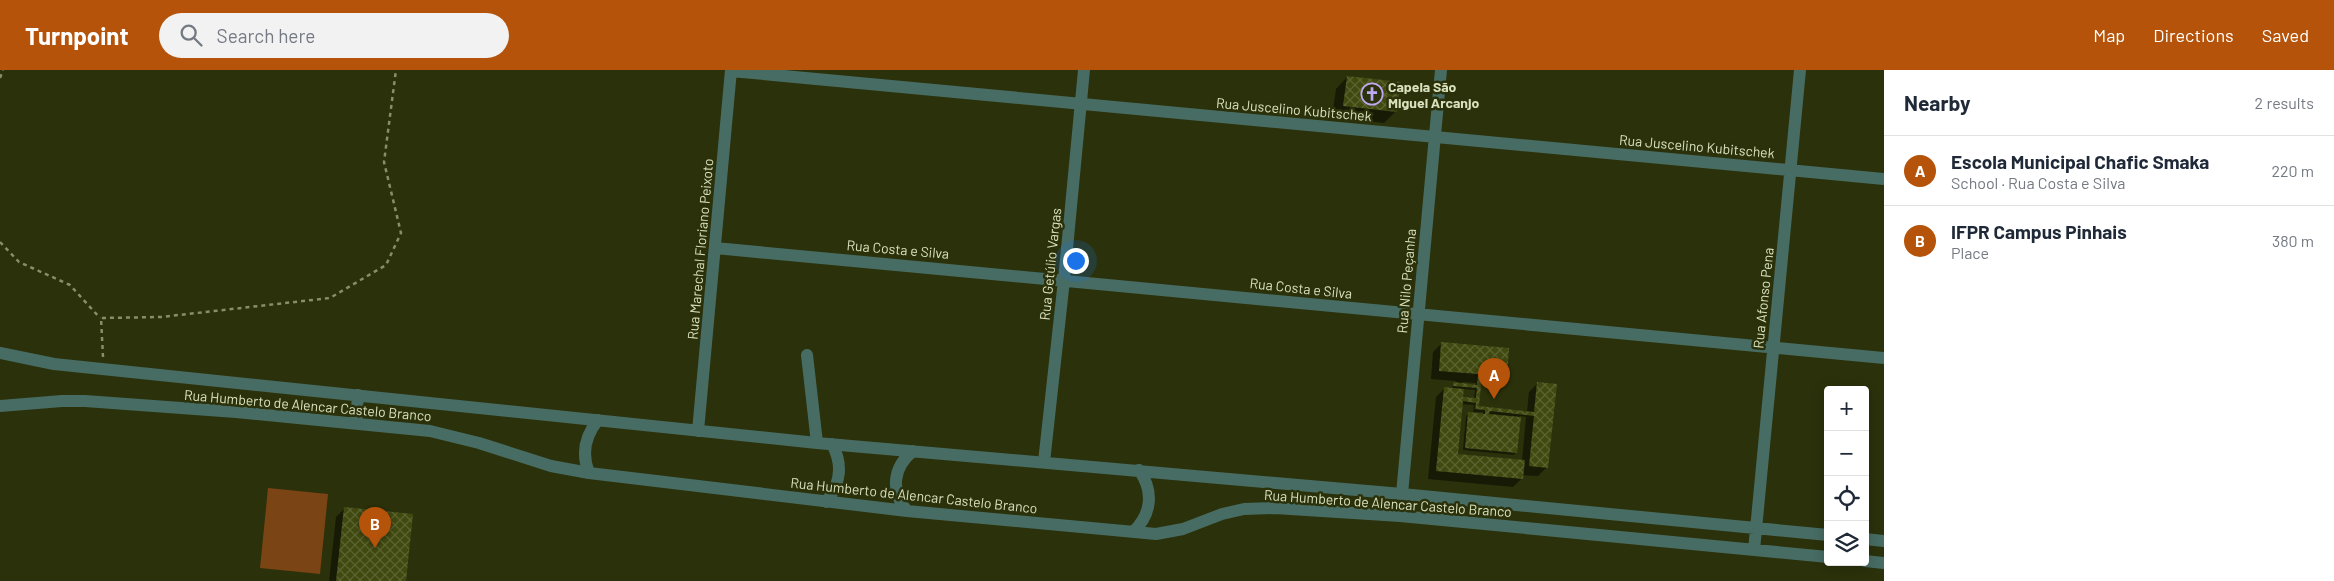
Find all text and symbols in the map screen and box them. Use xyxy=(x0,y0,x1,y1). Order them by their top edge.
search box xyxy=(159,13,509,58)
text: Turnpoint xyxy=(25,21,129,50)
icon: search xyxy=(177,21,205,49)
text: Search here xyxy=(217,24,315,47)
text: Map xyxy=(2093,24,2125,46)
text: Directions xyxy=(2153,24,2234,46)
text: Saved xyxy=(2262,24,2309,46)
place label: Capela São Miguel Arcanjo xyxy=(1388,78,1480,111)
church icon: Capela São Miguel Arcanjo xyxy=(1360,82,1384,106)
text: Nearby xyxy=(1904,90,1970,115)
text: 2 results xyxy=(2255,93,2314,112)
street label: Rua Juscelino Kubitschek xyxy=(1216,94,1372,124)
street label: Rua Juscelino Kubitschek xyxy=(1619,131,1775,161)
text: Escola Municipal Chafic Smaka xyxy=(1951,150,2209,173)
street label: Rua Marechal Floriano Peixoto xyxy=(684,158,716,340)
text: A xyxy=(1915,161,1925,180)
text: 220 m xyxy=(2271,161,2314,180)
text: School · Rua Costa e Silva xyxy=(1951,173,2126,192)
street label: Rua Getúlio Vargas xyxy=(1036,207,1064,321)
text: IFPR Campus Pinhais xyxy=(1951,220,2127,243)
street label: Rua Nilo Peçanha xyxy=(1393,228,1419,334)
text: B xyxy=(1915,231,1925,250)
text: 380 m xyxy=(2272,231,2314,250)
street label: Rua Costa e Silva xyxy=(846,236,950,262)
text: Place xyxy=(1951,243,1989,262)
street label: Rua Afonso Pena xyxy=(1749,247,1777,349)
your location xyxy=(1063,248,1089,274)
street label: Rua Costa e Silva xyxy=(1249,274,1353,302)
pin: A xyxy=(1478,358,1510,399)
street label: Rua Humberto de Alencar Castelo Branco xyxy=(184,386,432,424)
map controls xyxy=(1824,386,1869,566)
button: + xyxy=(1824,386,1869,431)
button: − xyxy=(1824,431,1869,476)
street label: Rua Humberto de Alencar Castelo Branco xyxy=(790,474,1038,516)
button: locate xyxy=(1824,476,1869,521)
street label: Rua Humberto de Alencar Castelo Branco xyxy=(1264,486,1512,520)
pin: B xyxy=(359,507,391,548)
button: layers xyxy=(1824,521,1869,566)

